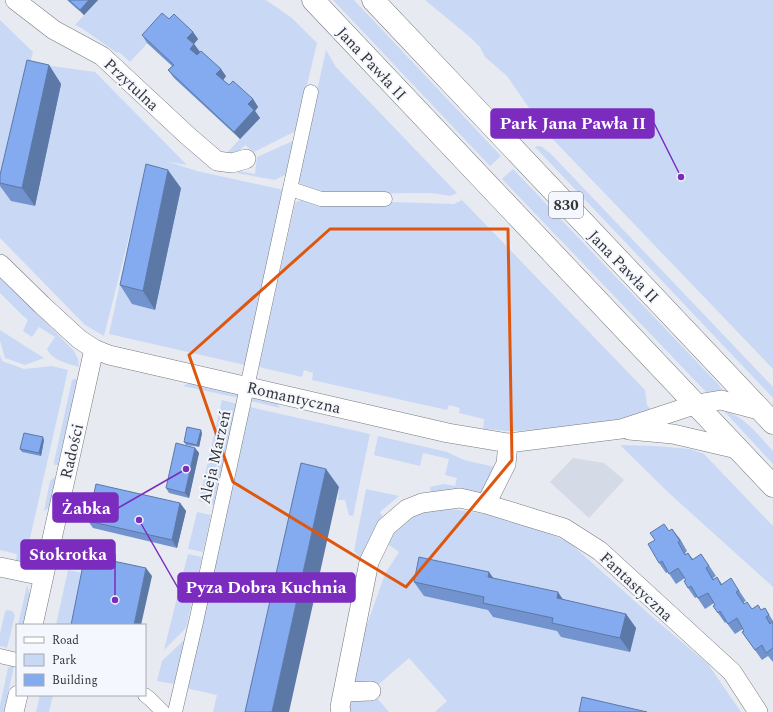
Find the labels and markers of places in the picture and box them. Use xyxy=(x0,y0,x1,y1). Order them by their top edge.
callout: Park Jana Pawła II xyxy=(491,109,654,138)
callout: Żabka xyxy=(53,493,118,522)
callout: Stokrotka xyxy=(21,540,115,569)
callout: Pyza Dobra Kuchnia xyxy=(178,573,355,602)

